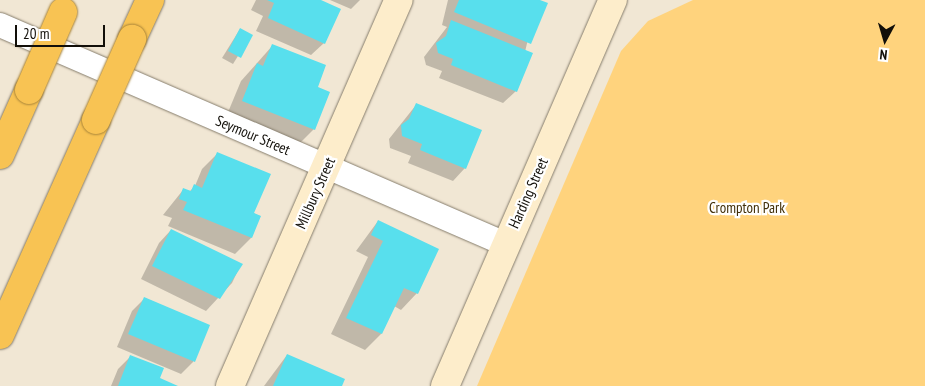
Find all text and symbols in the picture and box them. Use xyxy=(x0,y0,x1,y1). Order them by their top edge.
scale bar xyxy=(18,15,108,47)
north arrow xyxy=(860,15,910,65)
text: 20 m xyxy=(23,24,49,43)
text: N xyxy=(879,46,888,64)
street label: Seymour Street xyxy=(213,111,293,159)
street label: Millbury Street xyxy=(291,154,339,232)
street label: Harding Street xyxy=(504,155,552,231)
park label: Crompton Park xyxy=(709,199,785,217)

